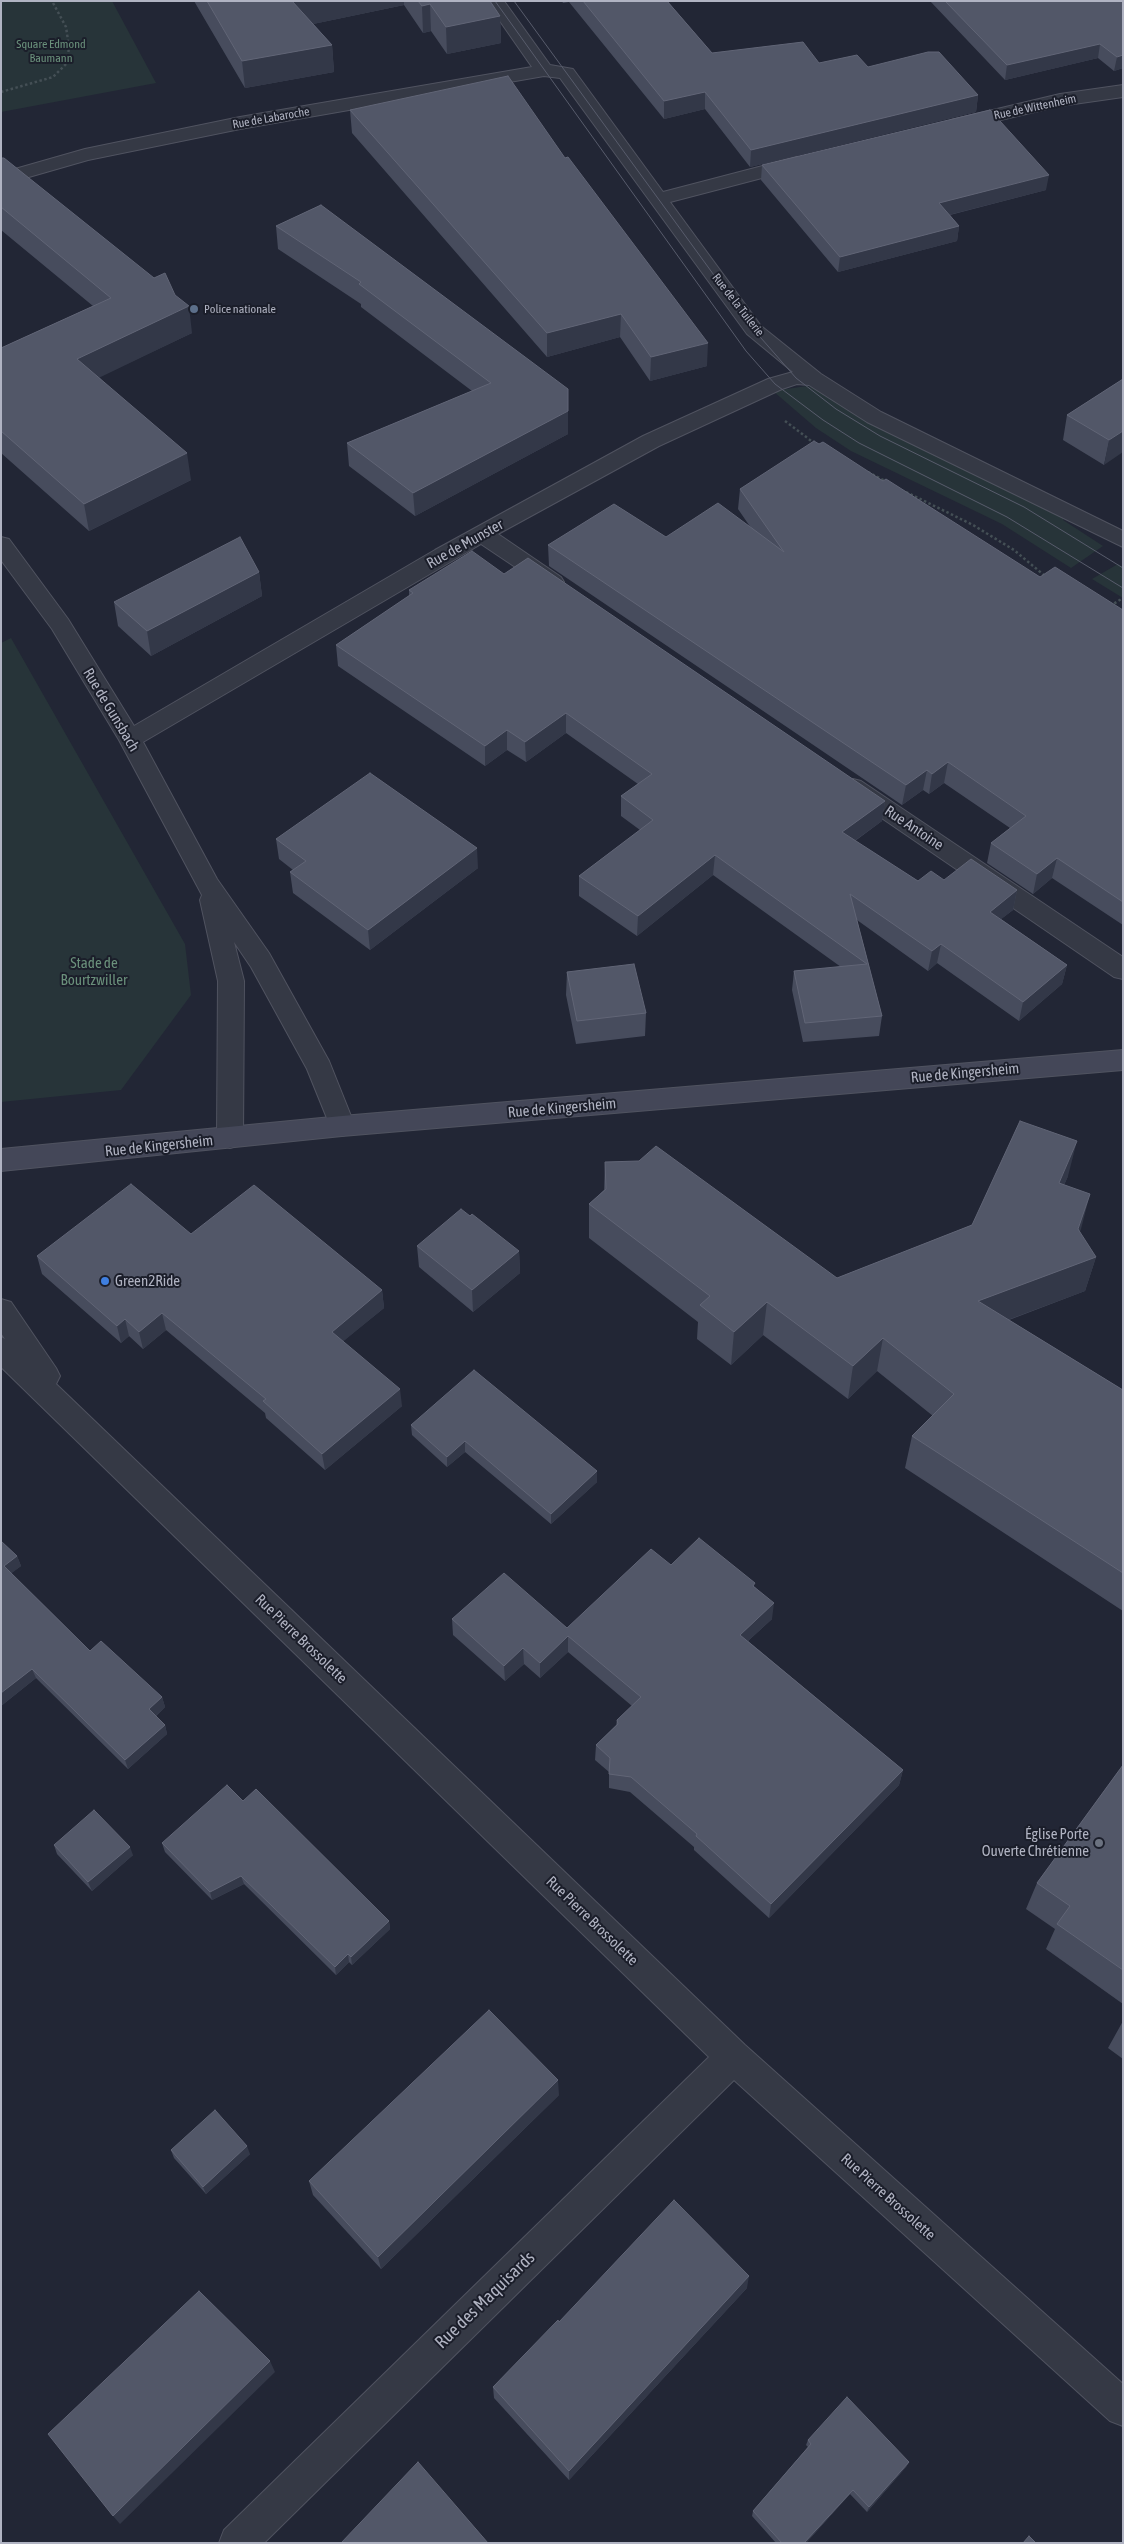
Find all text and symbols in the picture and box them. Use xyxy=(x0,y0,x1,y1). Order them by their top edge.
park label: Square Edmond Baumann xyxy=(16,37,86,65)
street label: Rue de Wittenheim xyxy=(992,91,1078,123)
street label: Rue de Labaroche xyxy=(231,104,311,132)
street label: Rue de la Tuilerie xyxy=(709,271,767,339)
place label: Police nationale xyxy=(204,302,276,316)
marker: Police nationale xyxy=(188,303,200,315)
street label: Rue de Munster xyxy=(424,516,506,572)
street label: Rue de Gunsbach xyxy=(79,665,143,755)
street label: Rue Antoine xyxy=(881,802,947,854)
park label: Stade de Bourtzwiller xyxy=(61,954,127,989)
street label: Rue de Kingersheim xyxy=(910,1059,1020,1087)
street label: Rue de Kingersheim xyxy=(507,1094,617,1122)
street label: Rue de Kingersheim xyxy=(104,1131,214,1161)
place label: Green2Ride xyxy=(115,1272,180,1290)
marker: Green2Ride xyxy=(99,1275,111,1287)
street label: Rue Pierre Brossolette xyxy=(251,1591,351,1687)
place label: Église Porte Ouverte Chrétienne xyxy=(982,1825,1089,1860)
marker: Église Porte Ouverte Chrétienne xyxy=(1093,1837,1105,1849)
street label: Rue Pierre Brossolette xyxy=(542,1873,642,1969)
street label: Rue Pierre Brossolette xyxy=(837,2150,939,2244)
street label: Rue des Maquisards xyxy=(431,2247,539,2353)

